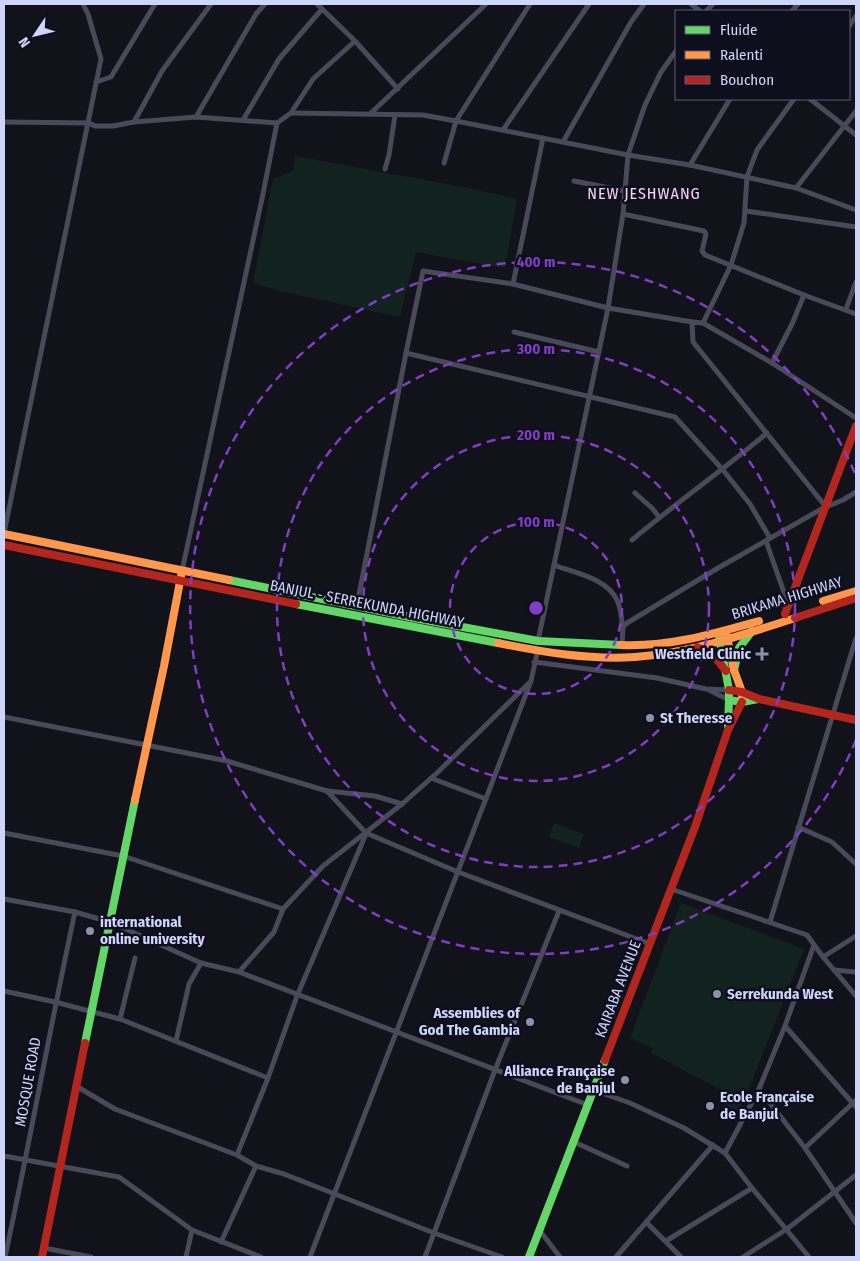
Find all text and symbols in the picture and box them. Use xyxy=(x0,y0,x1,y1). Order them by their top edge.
north arrow xyxy=(10,10,60,60)
legend xyxy=(675,10,850,100)
text: Fluide xyxy=(720,21,757,39)
text: N xyxy=(15,34,34,50)
text: Ralenti xyxy=(720,46,763,64)
text: Bouchon xyxy=(720,71,774,89)
district label: NEW JESHWANG xyxy=(587,184,701,203)
text: 400 m xyxy=(517,253,555,271)
text: 300 m xyxy=(516,340,555,358)
text: 200 m xyxy=(516,426,555,444)
text: 100 m xyxy=(517,513,555,531)
street label: BRIKAMA HIGHWAY xyxy=(729,572,845,623)
street label: BANJUL - SERREKUNDA HIGHWAY xyxy=(268,576,466,632)
centre of rings xyxy=(527,599,545,617)
place label: Westfield Clinic xyxy=(655,645,751,663)
marker: Westfield Clinic xyxy=(755,647,769,661)
place label: St Theresse xyxy=(660,709,733,727)
marker: St Theresse xyxy=(644,712,656,724)
place label: international online university xyxy=(100,913,206,948)
marker: international online university xyxy=(84,925,96,937)
street label: KAIRABA AVENUE xyxy=(591,938,645,1040)
place label: Serrekunda West xyxy=(727,985,834,1003)
marker: Serrekunda West xyxy=(711,988,723,1000)
place label: Assemblies of God The Gambia xyxy=(419,1004,521,1039)
marker: Assemblies of God The Gambia xyxy=(524,1016,536,1028)
street label: MOSQUE ROAD xyxy=(11,1036,45,1128)
place label: Alliance Française de Banjul xyxy=(503,1062,616,1097)
marker: Alliance Française de Banjul xyxy=(619,1074,631,1086)
place label: Ecole Française de Banjul xyxy=(720,1088,815,1123)
marker: Ecole Française de Banjul xyxy=(704,1100,716,1112)

